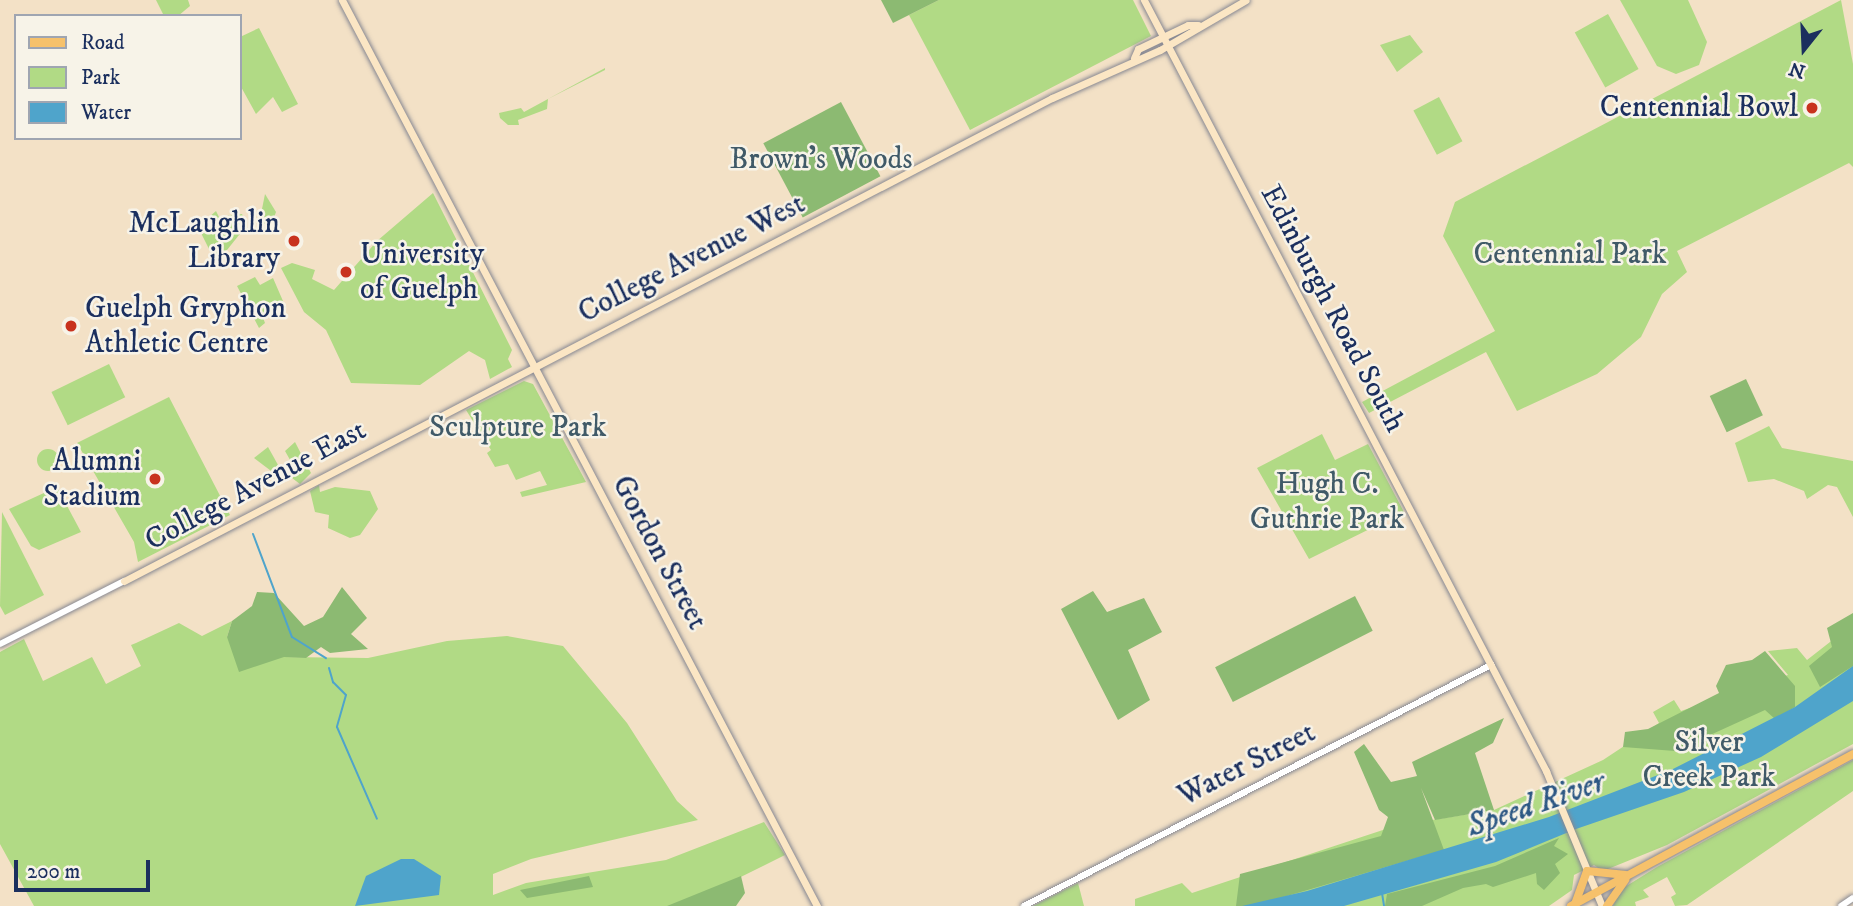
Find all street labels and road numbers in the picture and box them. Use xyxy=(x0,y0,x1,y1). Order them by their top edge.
street label: Edinburgh Road South xyxy=(1252,179,1412,439)
street label: College Avenue West xyxy=(573,186,811,332)
street label: College Avenue East xyxy=(139,413,373,559)
street label: Gordon Street xyxy=(603,470,715,636)
street label: Water Street xyxy=(1172,715,1322,815)

